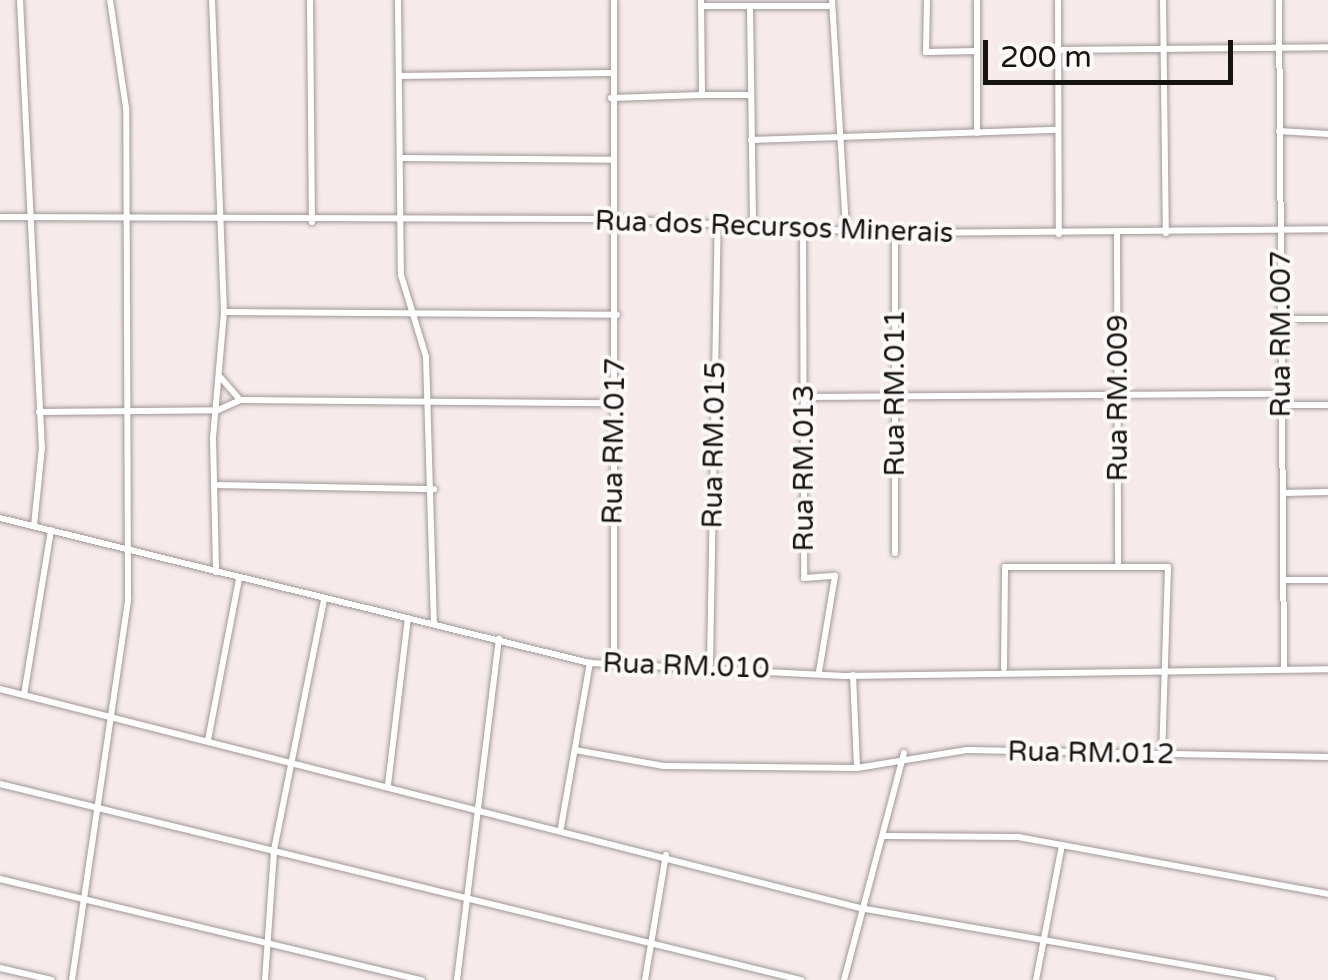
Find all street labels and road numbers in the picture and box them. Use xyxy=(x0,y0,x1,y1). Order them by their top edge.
street label: Rua dos Recursos Minerais xyxy=(594,204,954,250)
street label: Rua RM.007 xyxy=(1264,250,1298,418)
street label: Rua RM.011 xyxy=(878,309,912,477)
street label: Rua RM.009 xyxy=(1101,314,1135,482)
street label: Rua RM.017 xyxy=(596,357,632,525)
street label: Rua RM.015 xyxy=(696,361,732,529)
street label: Rua RM.013 xyxy=(787,384,821,552)
street label: Rua RM.010 xyxy=(602,646,770,686)
street label: Rua RM.012 xyxy=(1007,735,1175,771)

